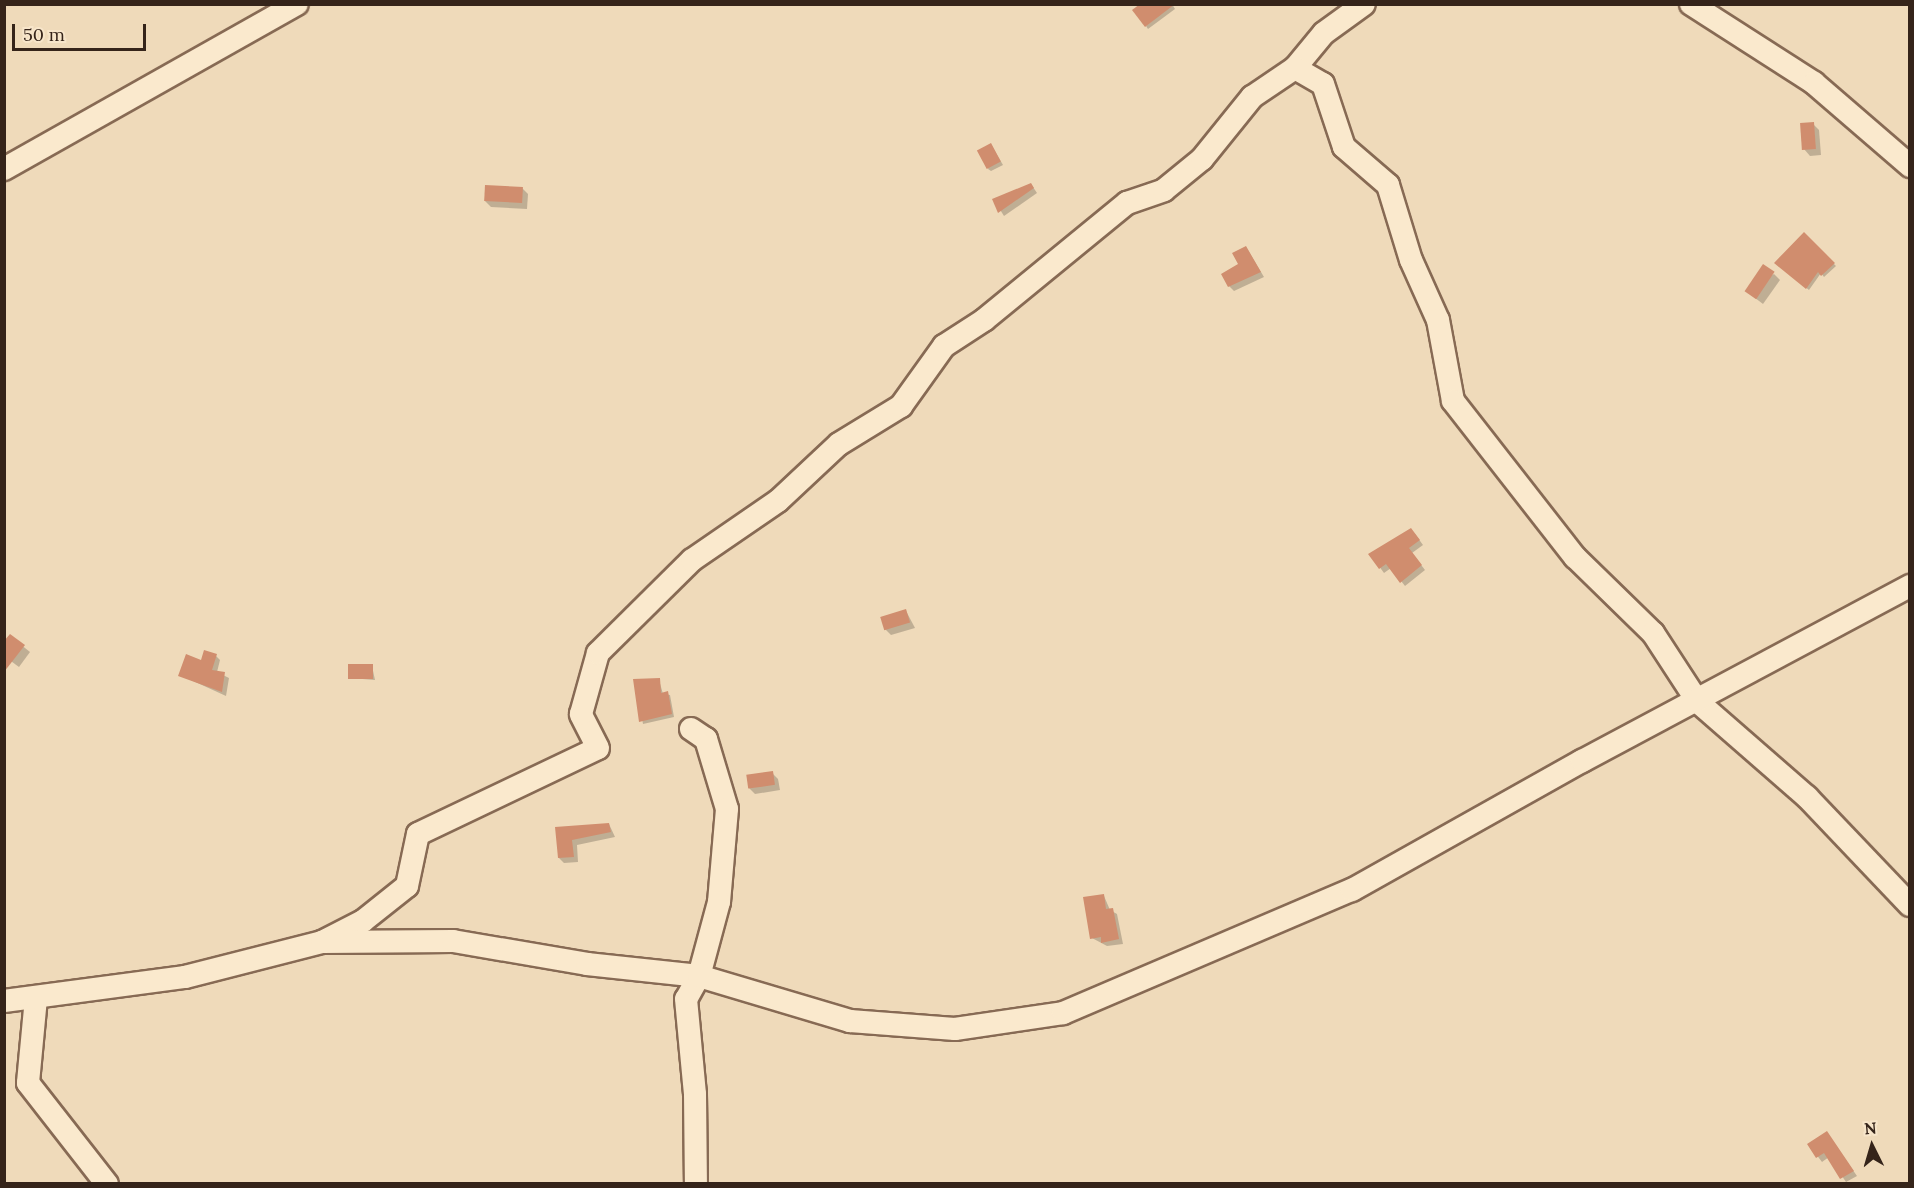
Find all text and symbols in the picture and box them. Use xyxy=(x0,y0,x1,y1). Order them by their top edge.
scale bar xyxy=(15,12,148,50)
text: 50 m xyxy=(23,23,65,46)
north arrow xyxy=(1842,1116,1902,1176)
text: N xyxy=(1863,1118,1877,1139)

